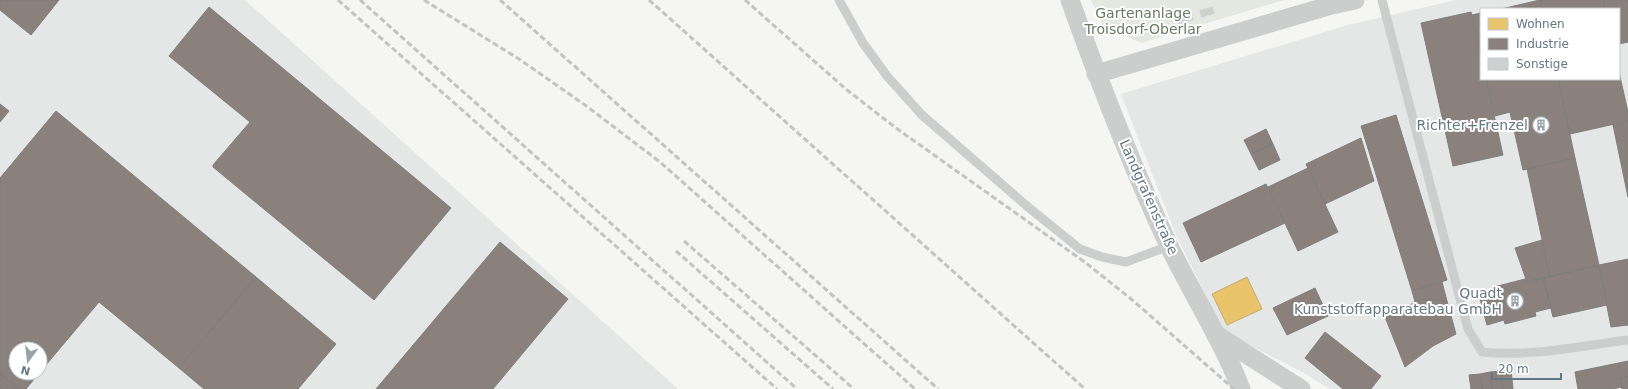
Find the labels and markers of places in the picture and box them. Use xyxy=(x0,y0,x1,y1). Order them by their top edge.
building icon: Richter+Frenzel xyxy=(1531,115,1551,135)
place label: Richter+Frenzel xyxy=(1416,117,1528,133)
place label: Quadt Kunststoffapparatebau GmbH xyxy=(1294,285,1502,317)
building icon: Quadt Kunststoffapparatebau GmbH xyxy=(1505,291,1525,311)

